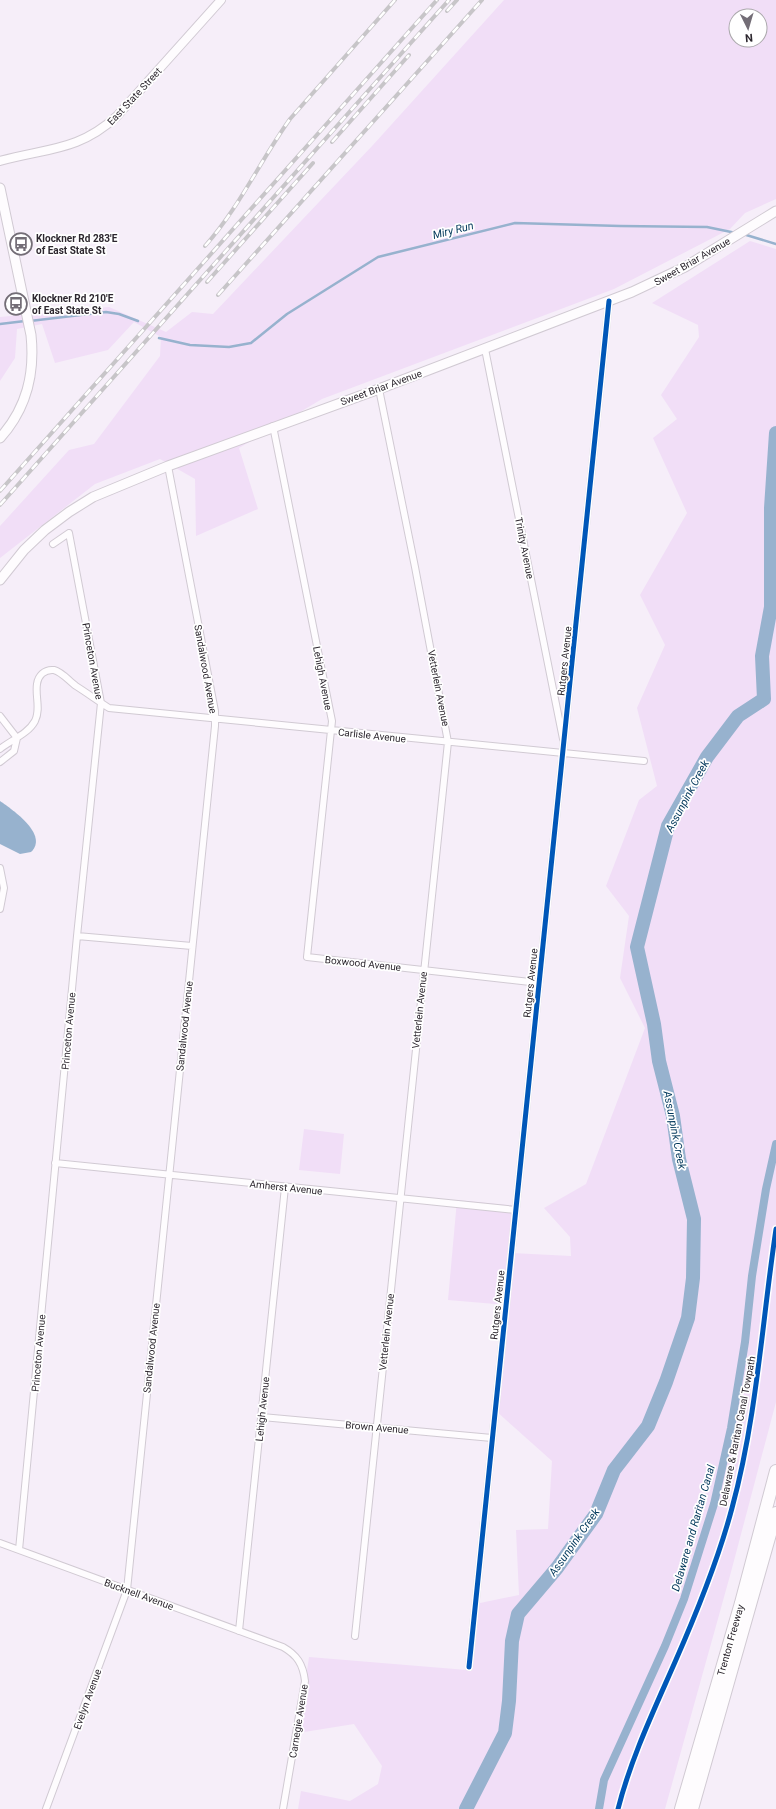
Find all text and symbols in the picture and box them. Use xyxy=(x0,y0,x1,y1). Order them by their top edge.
north arrow xyxy=(728,8,768,48)
text: N xyxy=(744,31,753,44)
street label: East State Street xyxy=(105,65,164,127)
water label: Miry Run xyxy=(431,219,475,242)
bus stop icon: Klockner Rd 283'E of East State St xyxy=(8,231,34,257)
place label: Klockner Rd 283'E of East State St xyxy=(36,233,118,256)
street label: Sweet Briar Avenue xyxy=(652,235,732,288)
bus stop icon: Klockner Rd 210'E of East State St xyxy=(3,291,29,317)
place label: Klockner Rd 210'E of East State St xyxy=(32,293,114,316)
street label: Sweet Briar Avenue xyxy=(339,368,423,407)
street label: Trinity Avenue xyxy=(513,516,536,580)
street label: Princeton Avenue xyxy=(80,622,105,700)
street label: Sandalwood Avenue xyxy=(192,624,219,714)
street label: Rutgers Avenue xyxy=(555,626,574,696)
street label: Lehigh Avenue xyxy=(311,645,334,711)
street label: Vetterlein Avenue xyxy=(426,649,451,727)
street label: Carlisle Avenue xyxy=(337,726,406,745)
water label: Assunpink Creek xyxy=(663,758,712,835)
street label: Rutgers Avenue xyxy=(521,948,540,1018)
street label: Boxwood Avenue xyxy=(324,954,402,973)
street label: Vetterlein Avenue xyxy=(410,971,429,1049)
street label: Sandalwood Avenue xyxy=(174,981,195,1071)
street label: Princeton Avenue xyxy=(60,992,77,1070)
water label: Assunpink Creek xyxy=(660,1089,689,1171)
street label: Amherst Avenue xyxy=(249,1178,323,1197)
street label: Rutgers Avenue xyxy=(488,1270,507,1340)
street label: Vetterlein Avenue xyxy=(377,1293,396,1371)
street label: Sandalwood Avenue xyxy=(141,1303,162,1393)
street label: Princeton Avenue xyxy=(30,1314,47,1392)
street label: Delaware & Raritan Canal Towpath xyxy=(718,1355,757,1507)
street label: Lehigh Avenue xyxy=(254,1376,271,1442)
street label: Brown Avenue xyxy=(345,1419,409,1436)
water label: Delaware and Raritan Canal xyxy=(669,1463,718,1593)
water label: Assunpink Creek xyxy=(546,1506,603,1579)
street label: Bucknell Avenue xyxy=(103,1577,175,1612)
street label: Trenton Freeway xyxy=(715,1603,746,1677)
street label: Evelyn Avenue xyxy=(71,1667,103,1731)
street label: Carnegie Avenue xyxy=(287,1683,310,1759)

